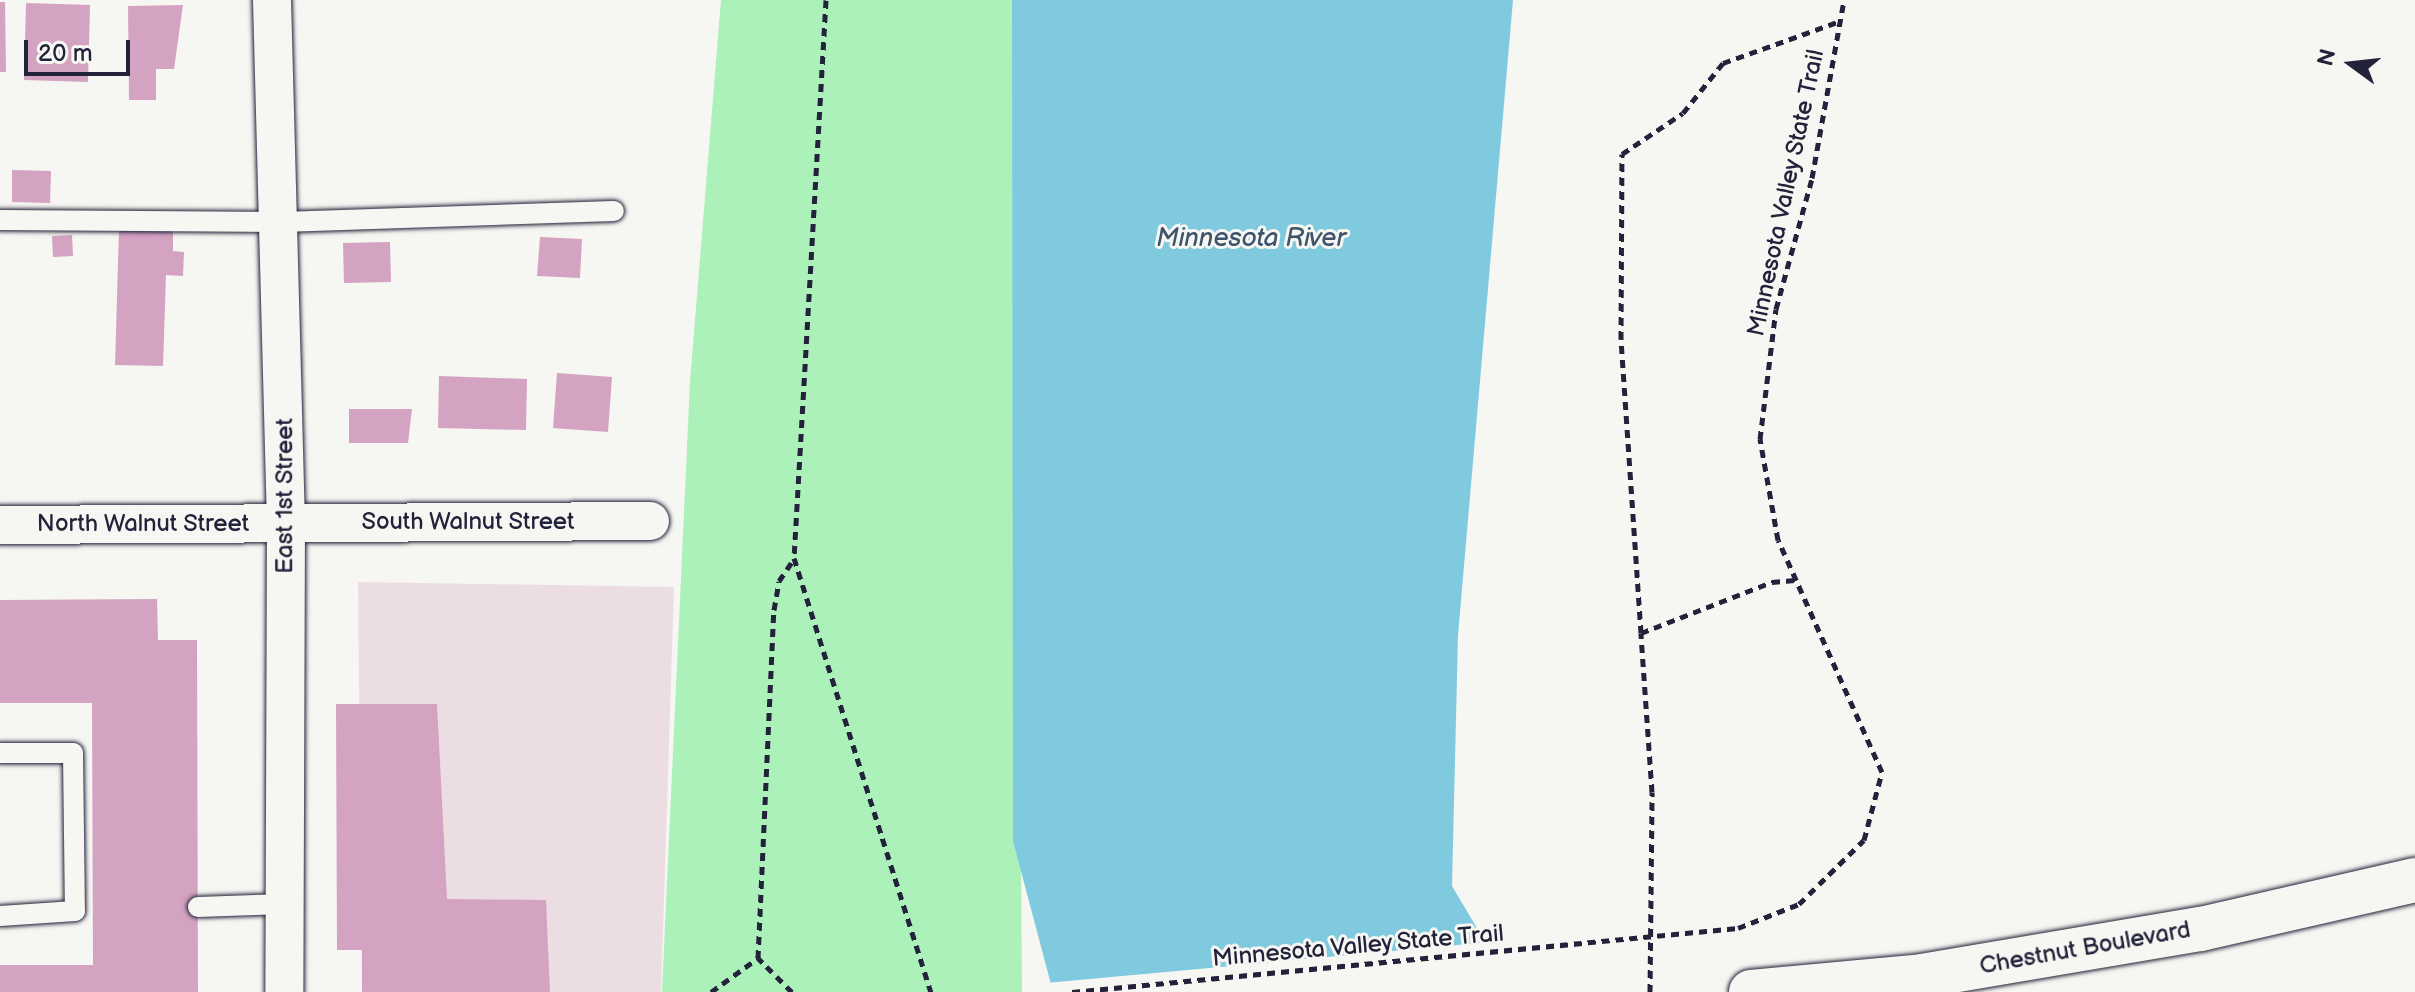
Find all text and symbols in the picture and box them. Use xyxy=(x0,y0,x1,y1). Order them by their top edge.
scale bar xyxy=(28,24,134,74)
north arrow xyxy=(2311,24,2391,104)
text: 20 m xyxy=(38,39,93,68)
street label: Minnesota Valley State Trail xyxy=(1741,45,1831,341)
text: N xyxy=(2312,46,2343,69)
water label: Minnesota River xyxy=(1156,223,1346,255)
street label: East 1st Street xyxy=(271,418,299,574)
street label: South Walnut Street xyxy=(361,508,575,536)
street label: North Walnut Street xyxy=(36,510,250,538)
street label: Chestnut Boulevard xyxy=(1977,915,2193,981)
street label: Minnesota Valley State Trail xyxy=(1209,919,1507,973)

